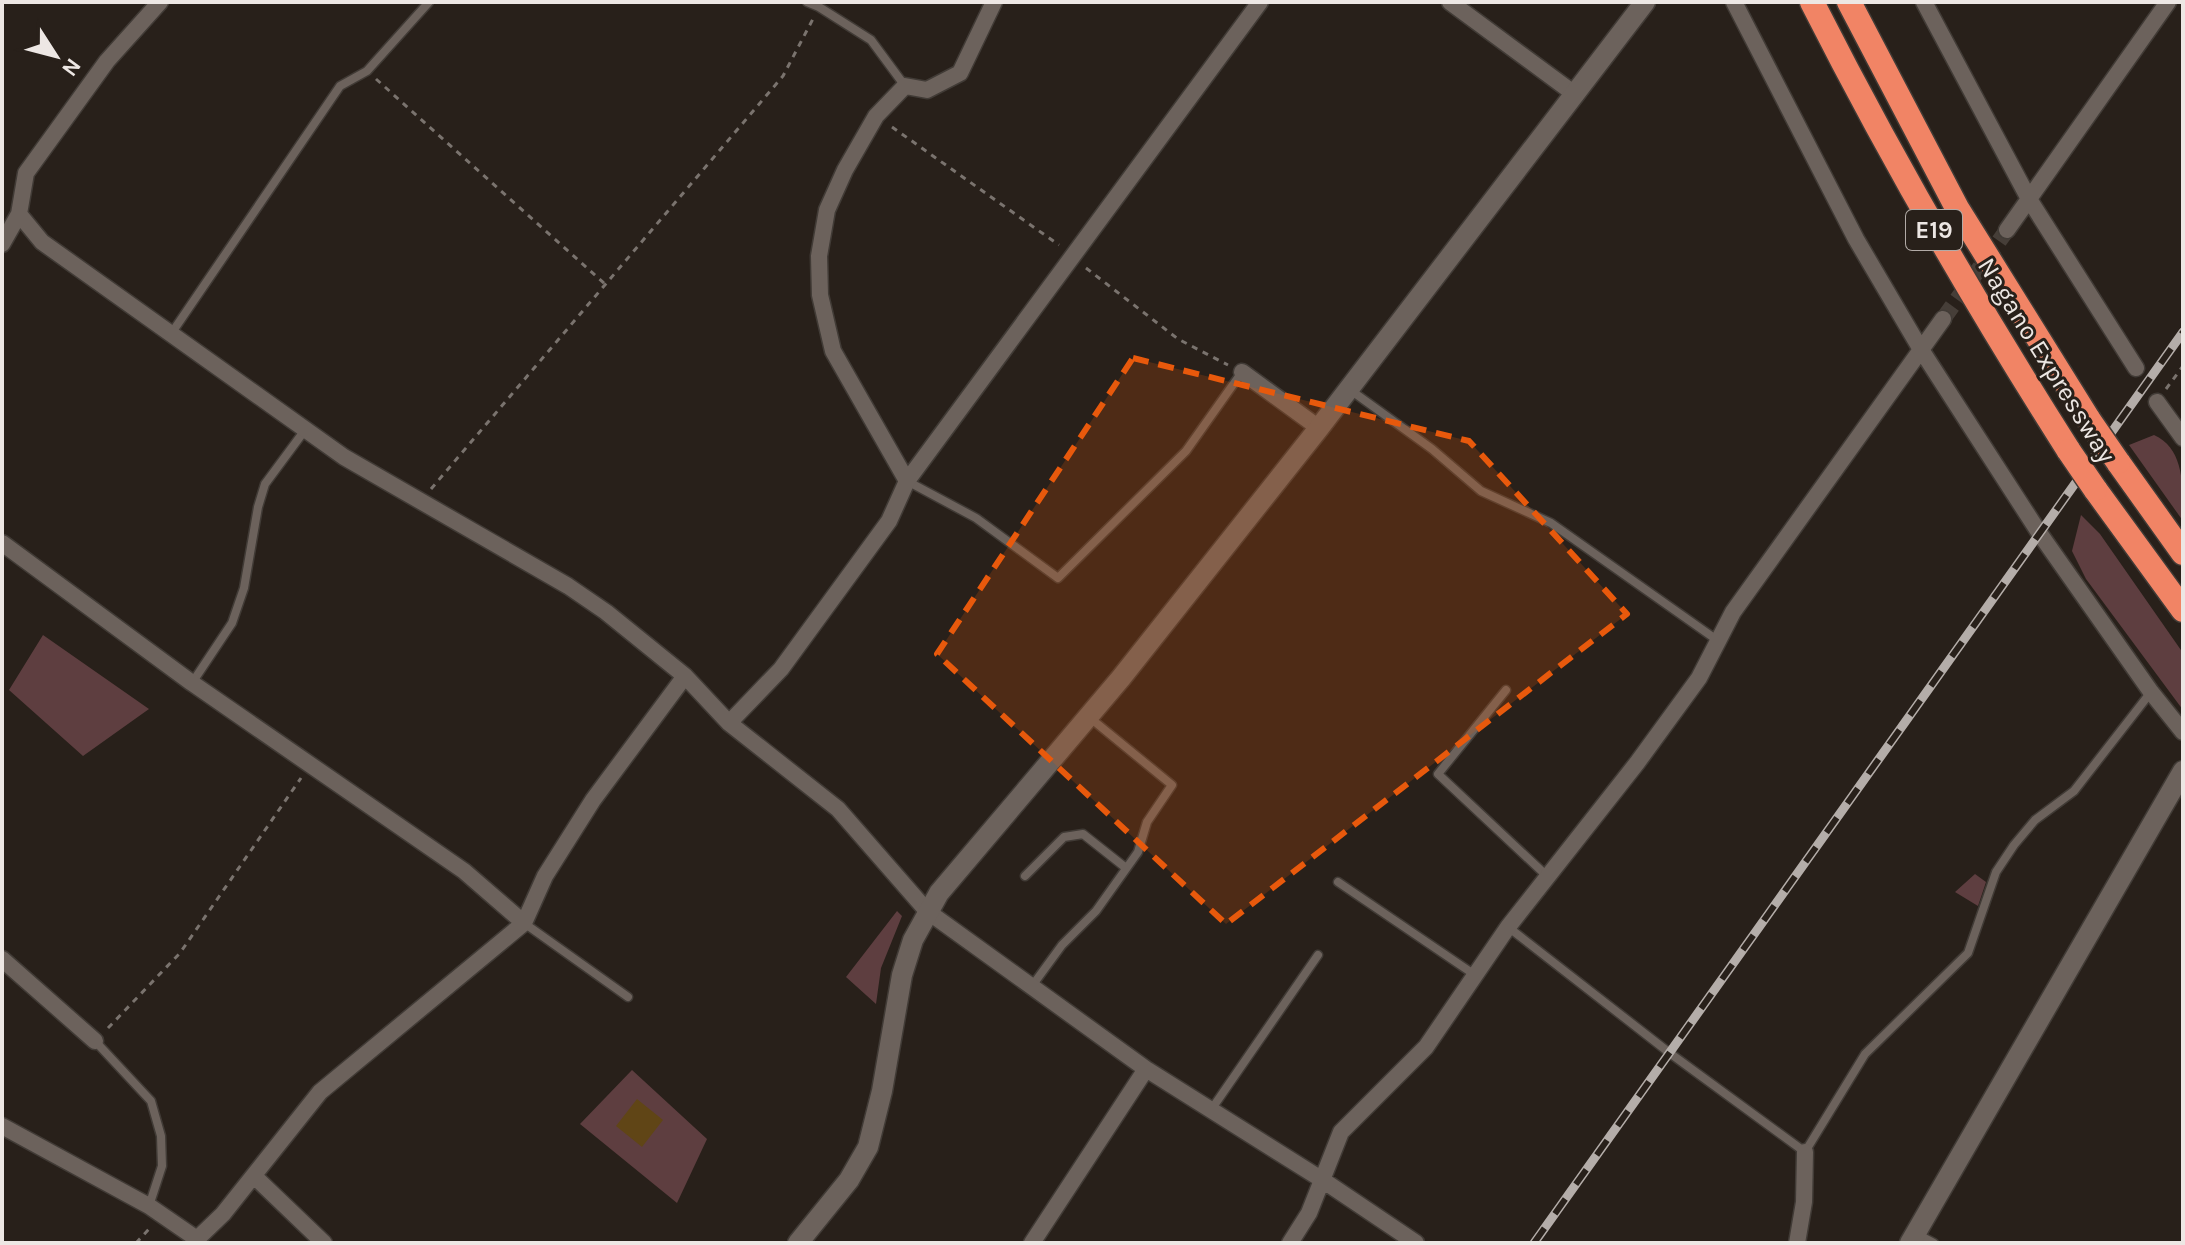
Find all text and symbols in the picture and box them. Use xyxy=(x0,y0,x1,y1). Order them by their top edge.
north arrow xyxy=(16,16,96,96)
text: N xyxy=(56,53,87,81)
road number: E19 xyxy=(1906,210,1962,250)
street label: Nagano Expressway xyxy=(1971,252,2122,468)

